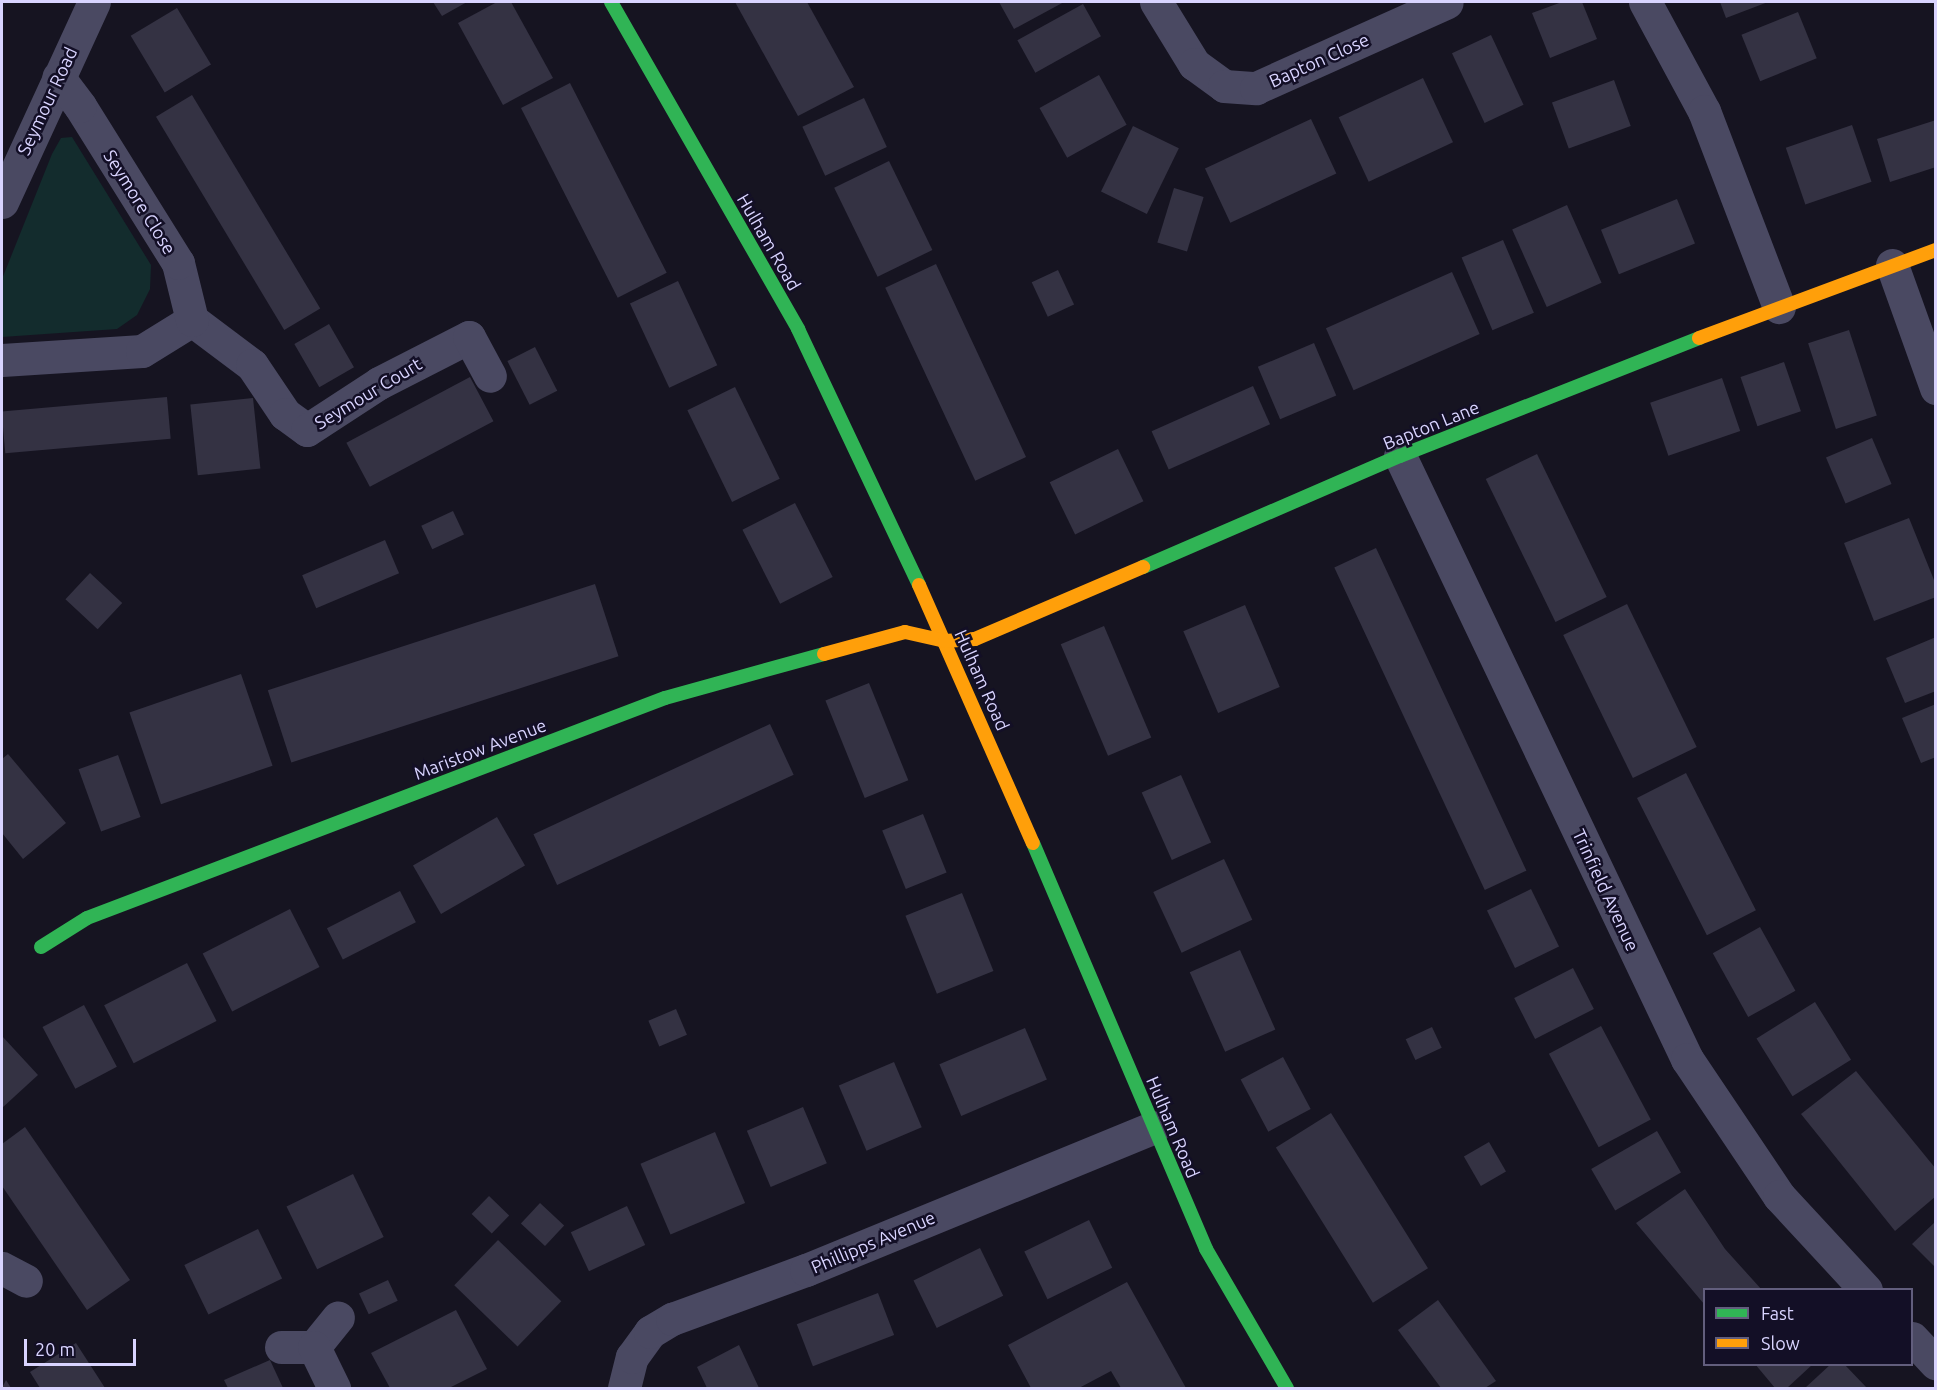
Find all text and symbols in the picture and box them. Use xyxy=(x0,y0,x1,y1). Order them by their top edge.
street label: Bapton Close xyxy=(1266,28,1372,92)
street label: Seymour Road xyxy=(13,43,81,159)
street label: Seymore Close xyxy=(99,146,181,258)
street label: Hulham Road xyxy=(733,190,805,294)
street label: Seymour Court xyxy=(311,353,425,433)
street label: Bapton Lane xyxy=(1380,396,1482,454)
street label: Hulham Road xyxy=(950,626,1014,734)
street label: Maristow Avenue xyxy=(411,714,549,784)
street label: Trinfield Avenue xyxy=(1568,826,1644,954)
street label: Hulham Road xyxy=(1142,1073,1204,1181)
street label: Phillipps Avenue xyxy=(808,1206,938,1278)
legend xyxy=(1703,1288,1913,1366)
text: Fast xyxy=(1761,1303,1794,1323)
scale bar xyxy=(27,1327,140,1365)
text: Slow xyxy=(1761,1333,1800,1353)
text: 20 m xyxy=(35,1339,75,1359)

